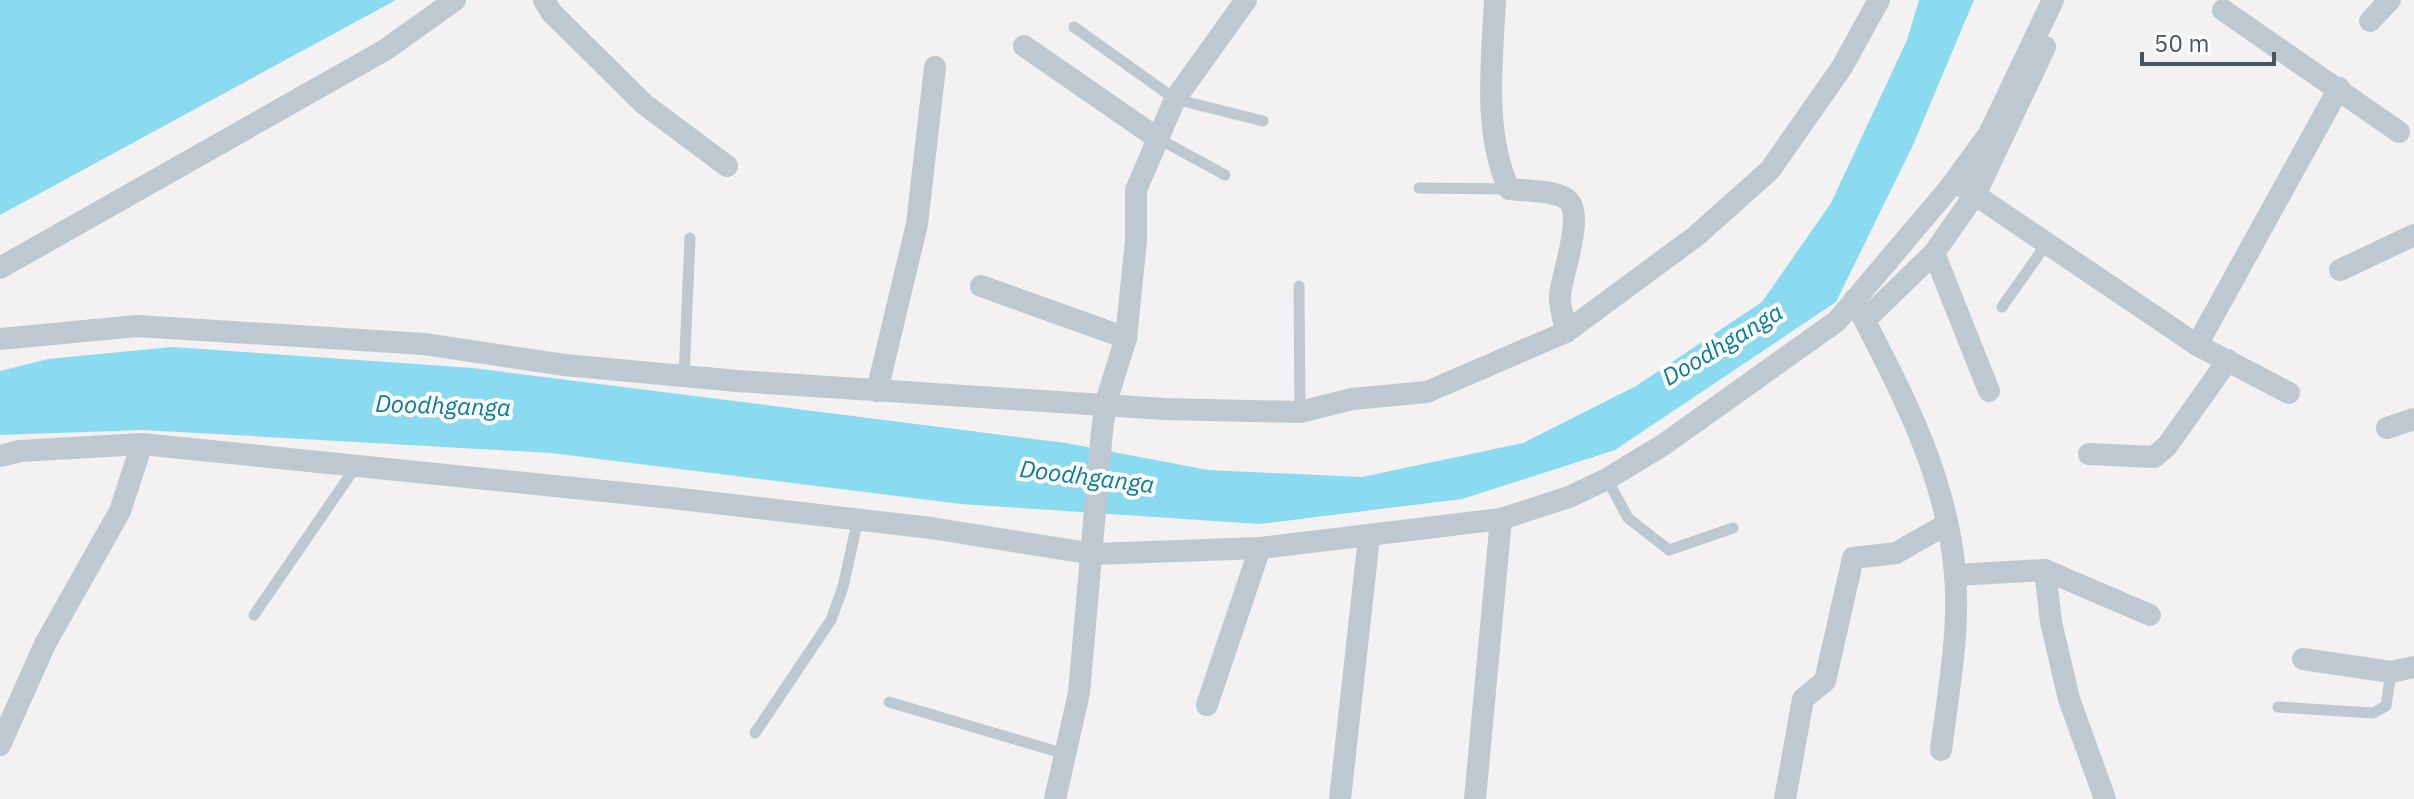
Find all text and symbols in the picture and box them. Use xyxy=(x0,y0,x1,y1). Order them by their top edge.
scale bar xyxy=(2142,16,2274,66)
text: 50 m xyxy=(2154,27,2209,59)
water label: Doodhganga xyxy=(1656,295,1788,393)
water label: Doodhganga xyxy=(375,387,511,423)
water label: Doodhganga xyxy=(1018,452,1156,500)

